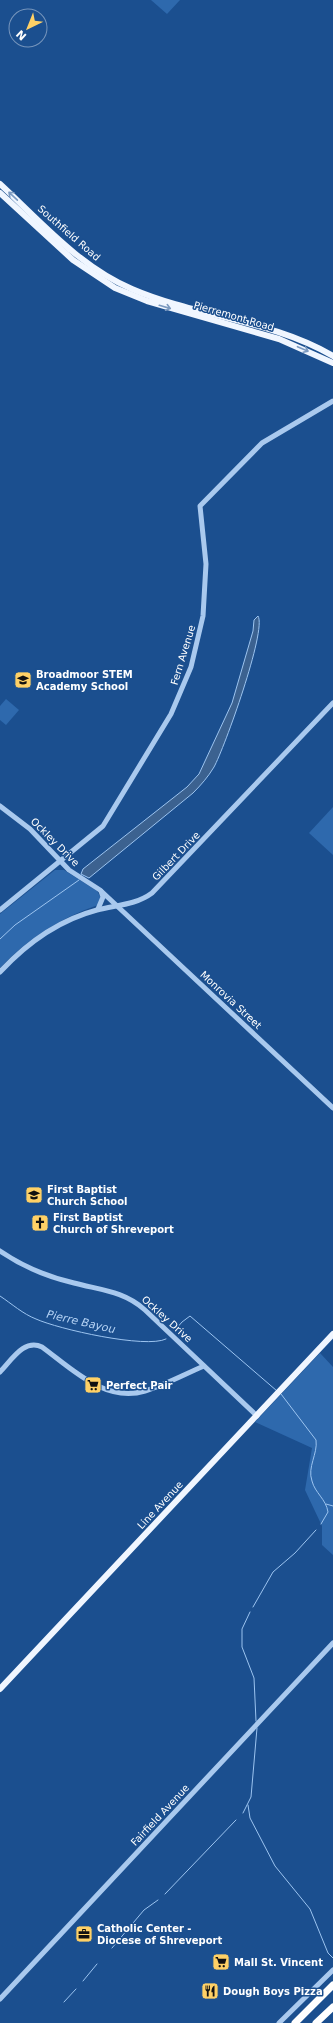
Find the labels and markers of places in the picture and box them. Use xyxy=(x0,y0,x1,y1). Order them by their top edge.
place label: Broadmoor STEM Academy School xyxy=(36,669,133,692)
school or university icon: Broadmoor STEM Academy School xyxy=(13,670,33,690)
place label: First Baptist Church School xyxy=(47,1184,127,1207)
school or university icon: First Baptist Church School xyxy=(24,1185,44,1205)
place label: First Baptist Church of Shreveport xyxy=(53,1212,174,1235)
church icon: First Baptist Church of Shreveport xyxy=(30,1213,50,1233)
supermarket icon: Perfect Pair xyxy=(83,1375,103,1395)
place label: Perfect Pair xyxy=(106,1380,173,1391)
place label: Catholic Center - Diocese of Shreveport xyxy=(97,1923,223,1946)
office icon: Catholic Center - Diocese of Shreveport xyxy=(74,1924,94,1944)
supermarket icon: Mall St. Vincent xyxy=(211,1952,231,1972)
place label: Mall St. Vincent xyxy=(234,1957,323,1968)
restaurant icon: Dough Boys Pizza xyxy=(200,1981,220,2001)
place label: Dough Boys Pizza xyxy=(223,1986,323,1997)

